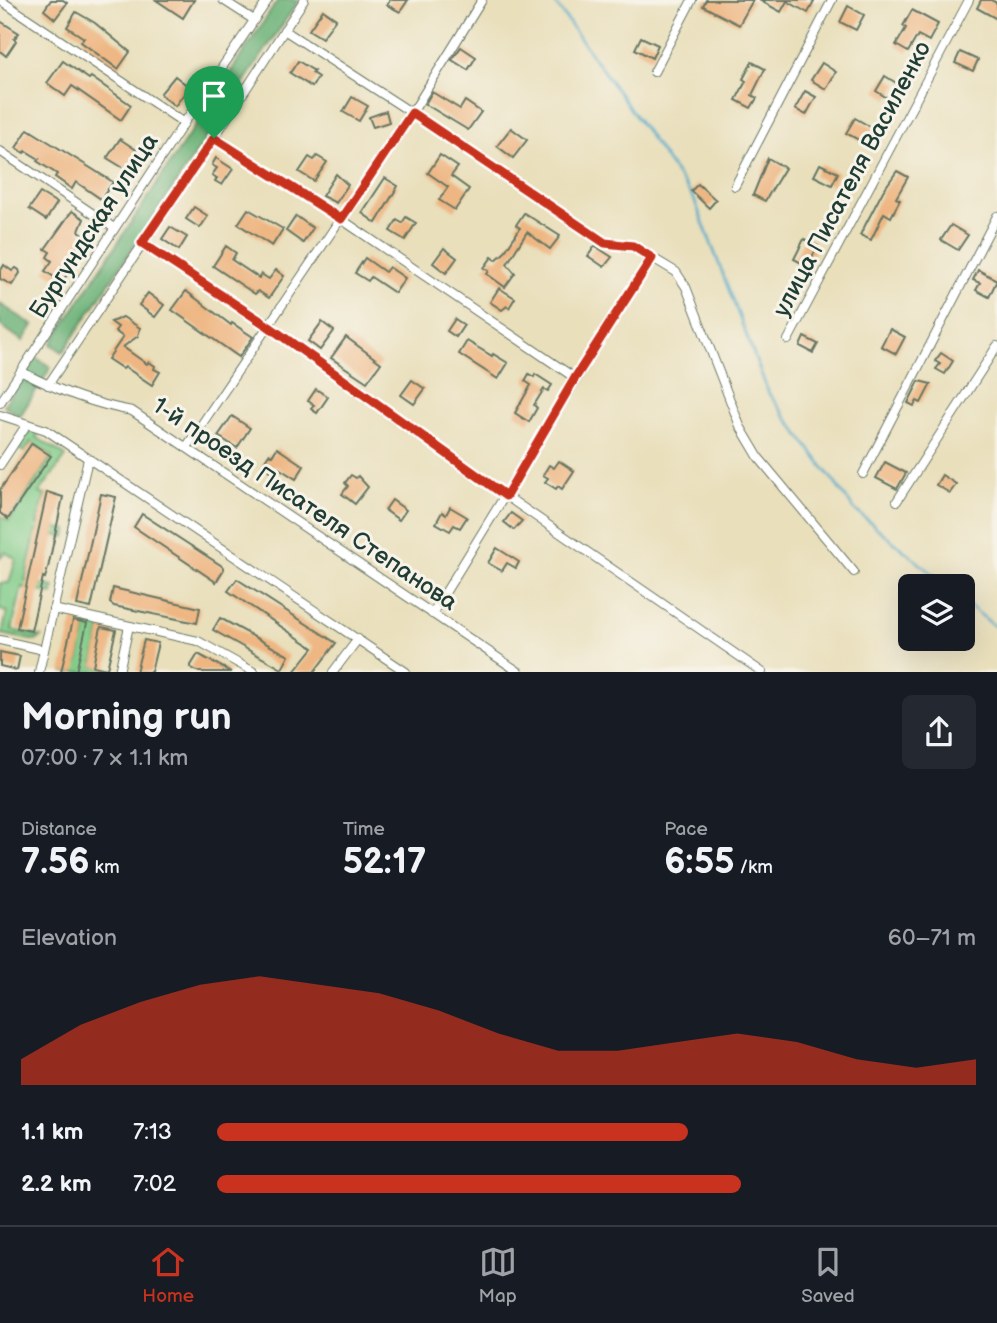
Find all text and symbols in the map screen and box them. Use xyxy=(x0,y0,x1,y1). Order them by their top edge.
street label: улица Писателя Василенко xyxy=(767,36,937,322)
pin xyxy=(184,66,244,138)
icon: arrive xyxy=(195,77,233,115)
street label: Бургундская улица xyxy=(23,128,165,324)
street label: 1-й проезд Писателя Степанова xyxy=(147,391,463,617)
map controls xyxy=(898,574,975,651)
button: layers xyxy=(898,574,975,651)
text: Morning run xyxy=(21,695,232,740)
button: share xyxy=(902,695,976,769)
text: 07:00 · 7 × 1.1 km xyxy=(21,744,188,772)
text: Distance xyxy=(21,818,97,841)
text: Time xyxy=(343,818,385,841)
text: Pace xyxy=(664,818,708,841)
text: 7.56 xyxy=(21,841,89,884)
text: 52:17 xyxy=(343,841,426,884)
text: 6:55 xyxy=(664,841,734,884)
text: km xyxy=(89,856,120,879)
text: /km xyxy=(734,856,773,879)
text: Elevation xyxy=(21,924,117,952)
text: 60–71 m xyxy=(888,924,976,952)
text: 1.1 km xyxy=(21,1118,83,1146)
text: 7:13 xyxy=(133,1118,172,1146)
text: 2.2 km xyxy=(21,1170,92,1198)
text: 7:02 xyxy=(133,1170,176,1198)
tab: Home xyxy=(142,1243,194,1308)
tab: Map xyxy=(479,1243,517,1308)
tab: Saved xyxy=(801,1243,855,1308)

